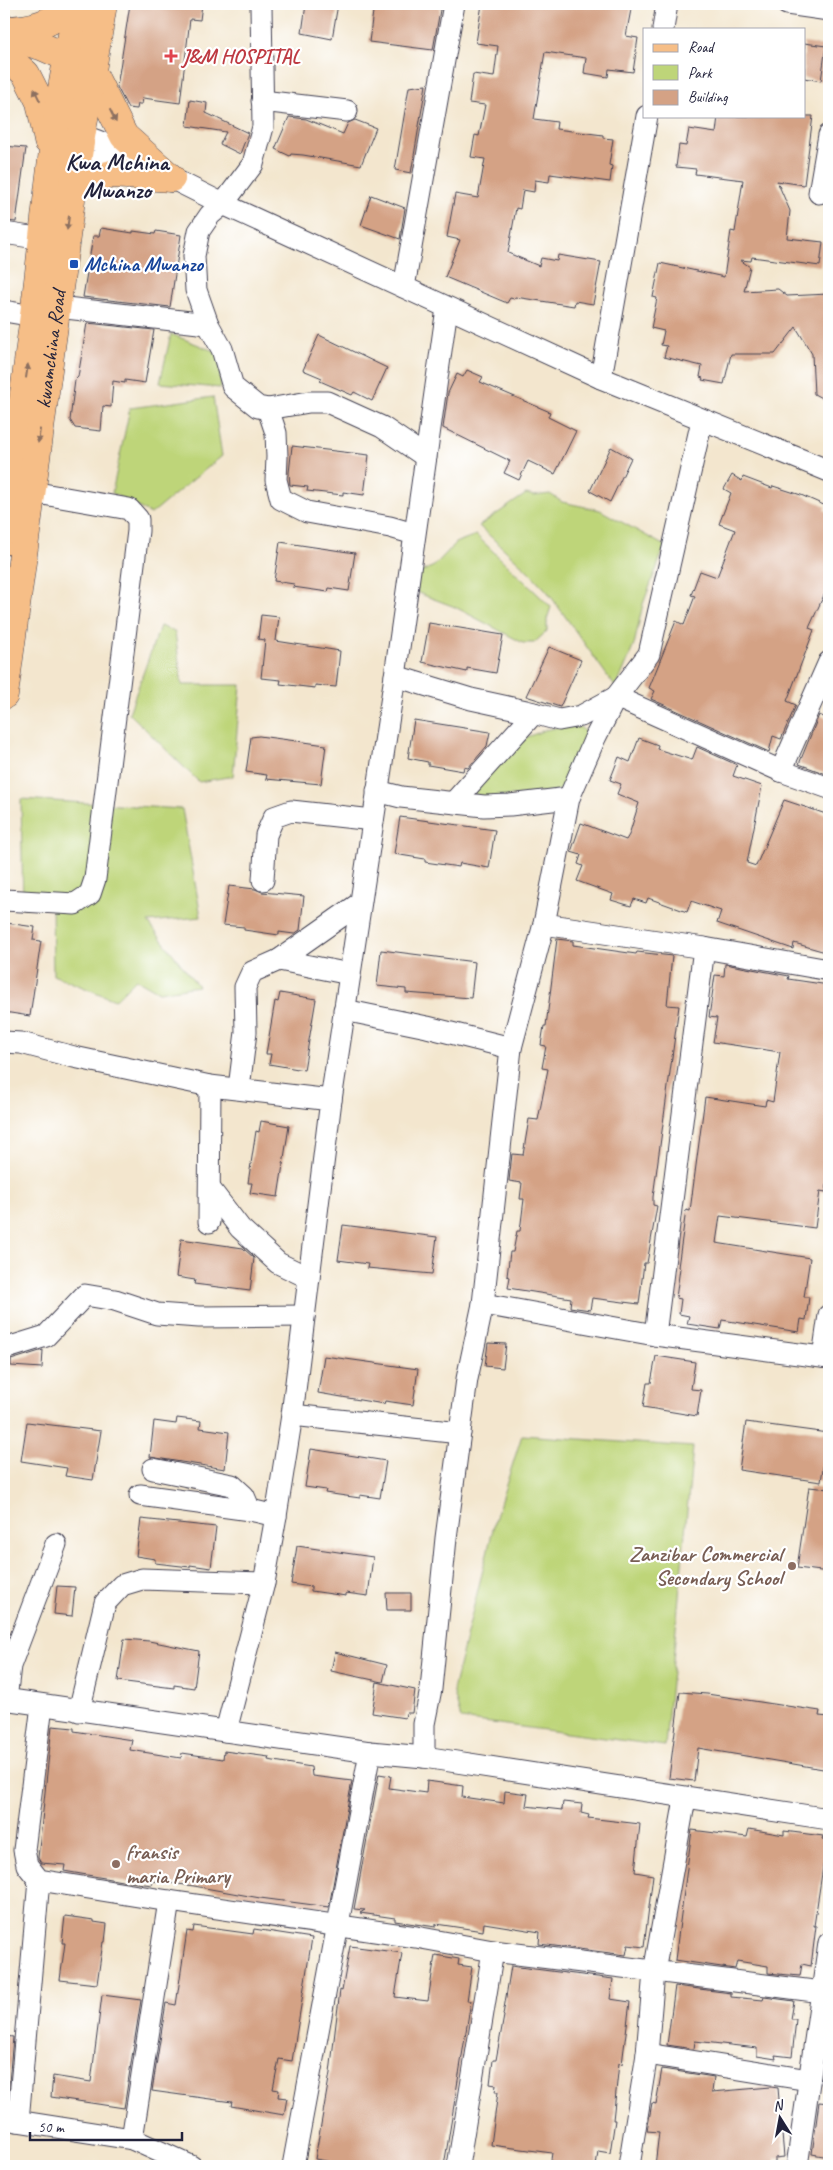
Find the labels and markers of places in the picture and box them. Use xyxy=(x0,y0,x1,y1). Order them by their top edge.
place label: J&M HOSPITAL xyxy=(180,43,301,69)
marker: J&M HOSPITAL xyxy=(164,49,178,63)
place label: Mchina Mwanzo xyxy=(84,251,204,277)
marker: Mchina Mwanzo xyxy=(68,258,80,270)
place label: Zanzibar Commercial Secondary School xyxy=(629,1541,786,1592)
marker: Zanzibar Commercial Secondary School xyxy=(786,1560,798,1572)
place label: fransis maria Primary xyxy=(126,1839,232,1889)
marker: fransis maria Primary xyxy=(110,1858,122,1870)

